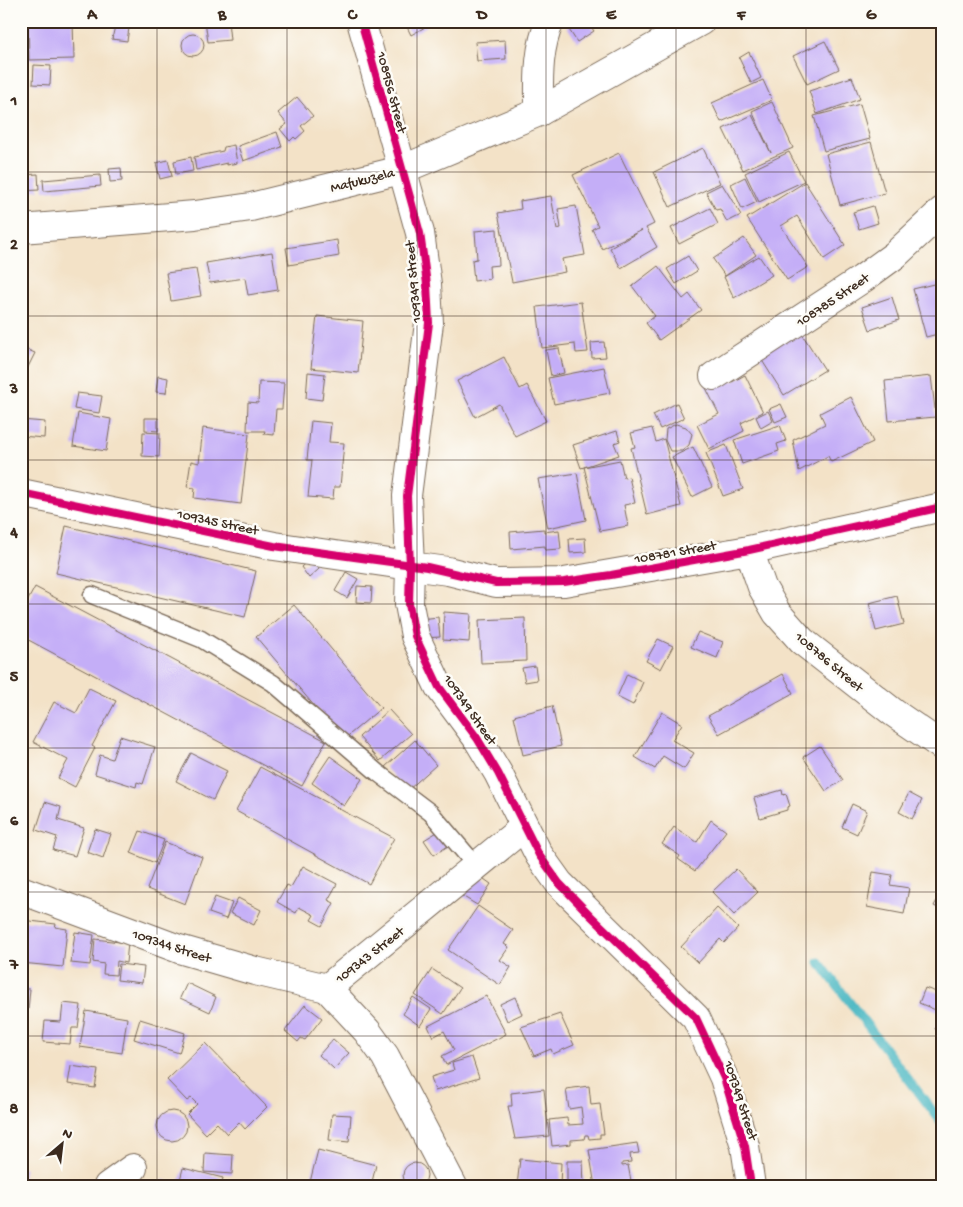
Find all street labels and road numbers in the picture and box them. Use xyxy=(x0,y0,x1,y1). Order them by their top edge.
street label: 108956 Street xyxy=(371,49,410,136)
street label: Mafukuzela xyxy=(329,165,398,198)
street label: 109349 Street xyxy=(402,239,427,324)
street label: 108785 Street xyxy=(793,270,874,332)
street label: 109345 Street xyxy=(174,506,261,541)
street label: 108781 Street xyxy=(632,538,719,569)
street label: 108786 Street xyxy=(790,629,867,697)
street label: 109349 Street xyxy=(438,671,500,750)
street label: 109343 Street xyxy=(332,923,409,989)
street label: 109344 Street xyxy=(129,926,214,968)
street label: 109349 Street xyxy=(719,1058,761,1144)

